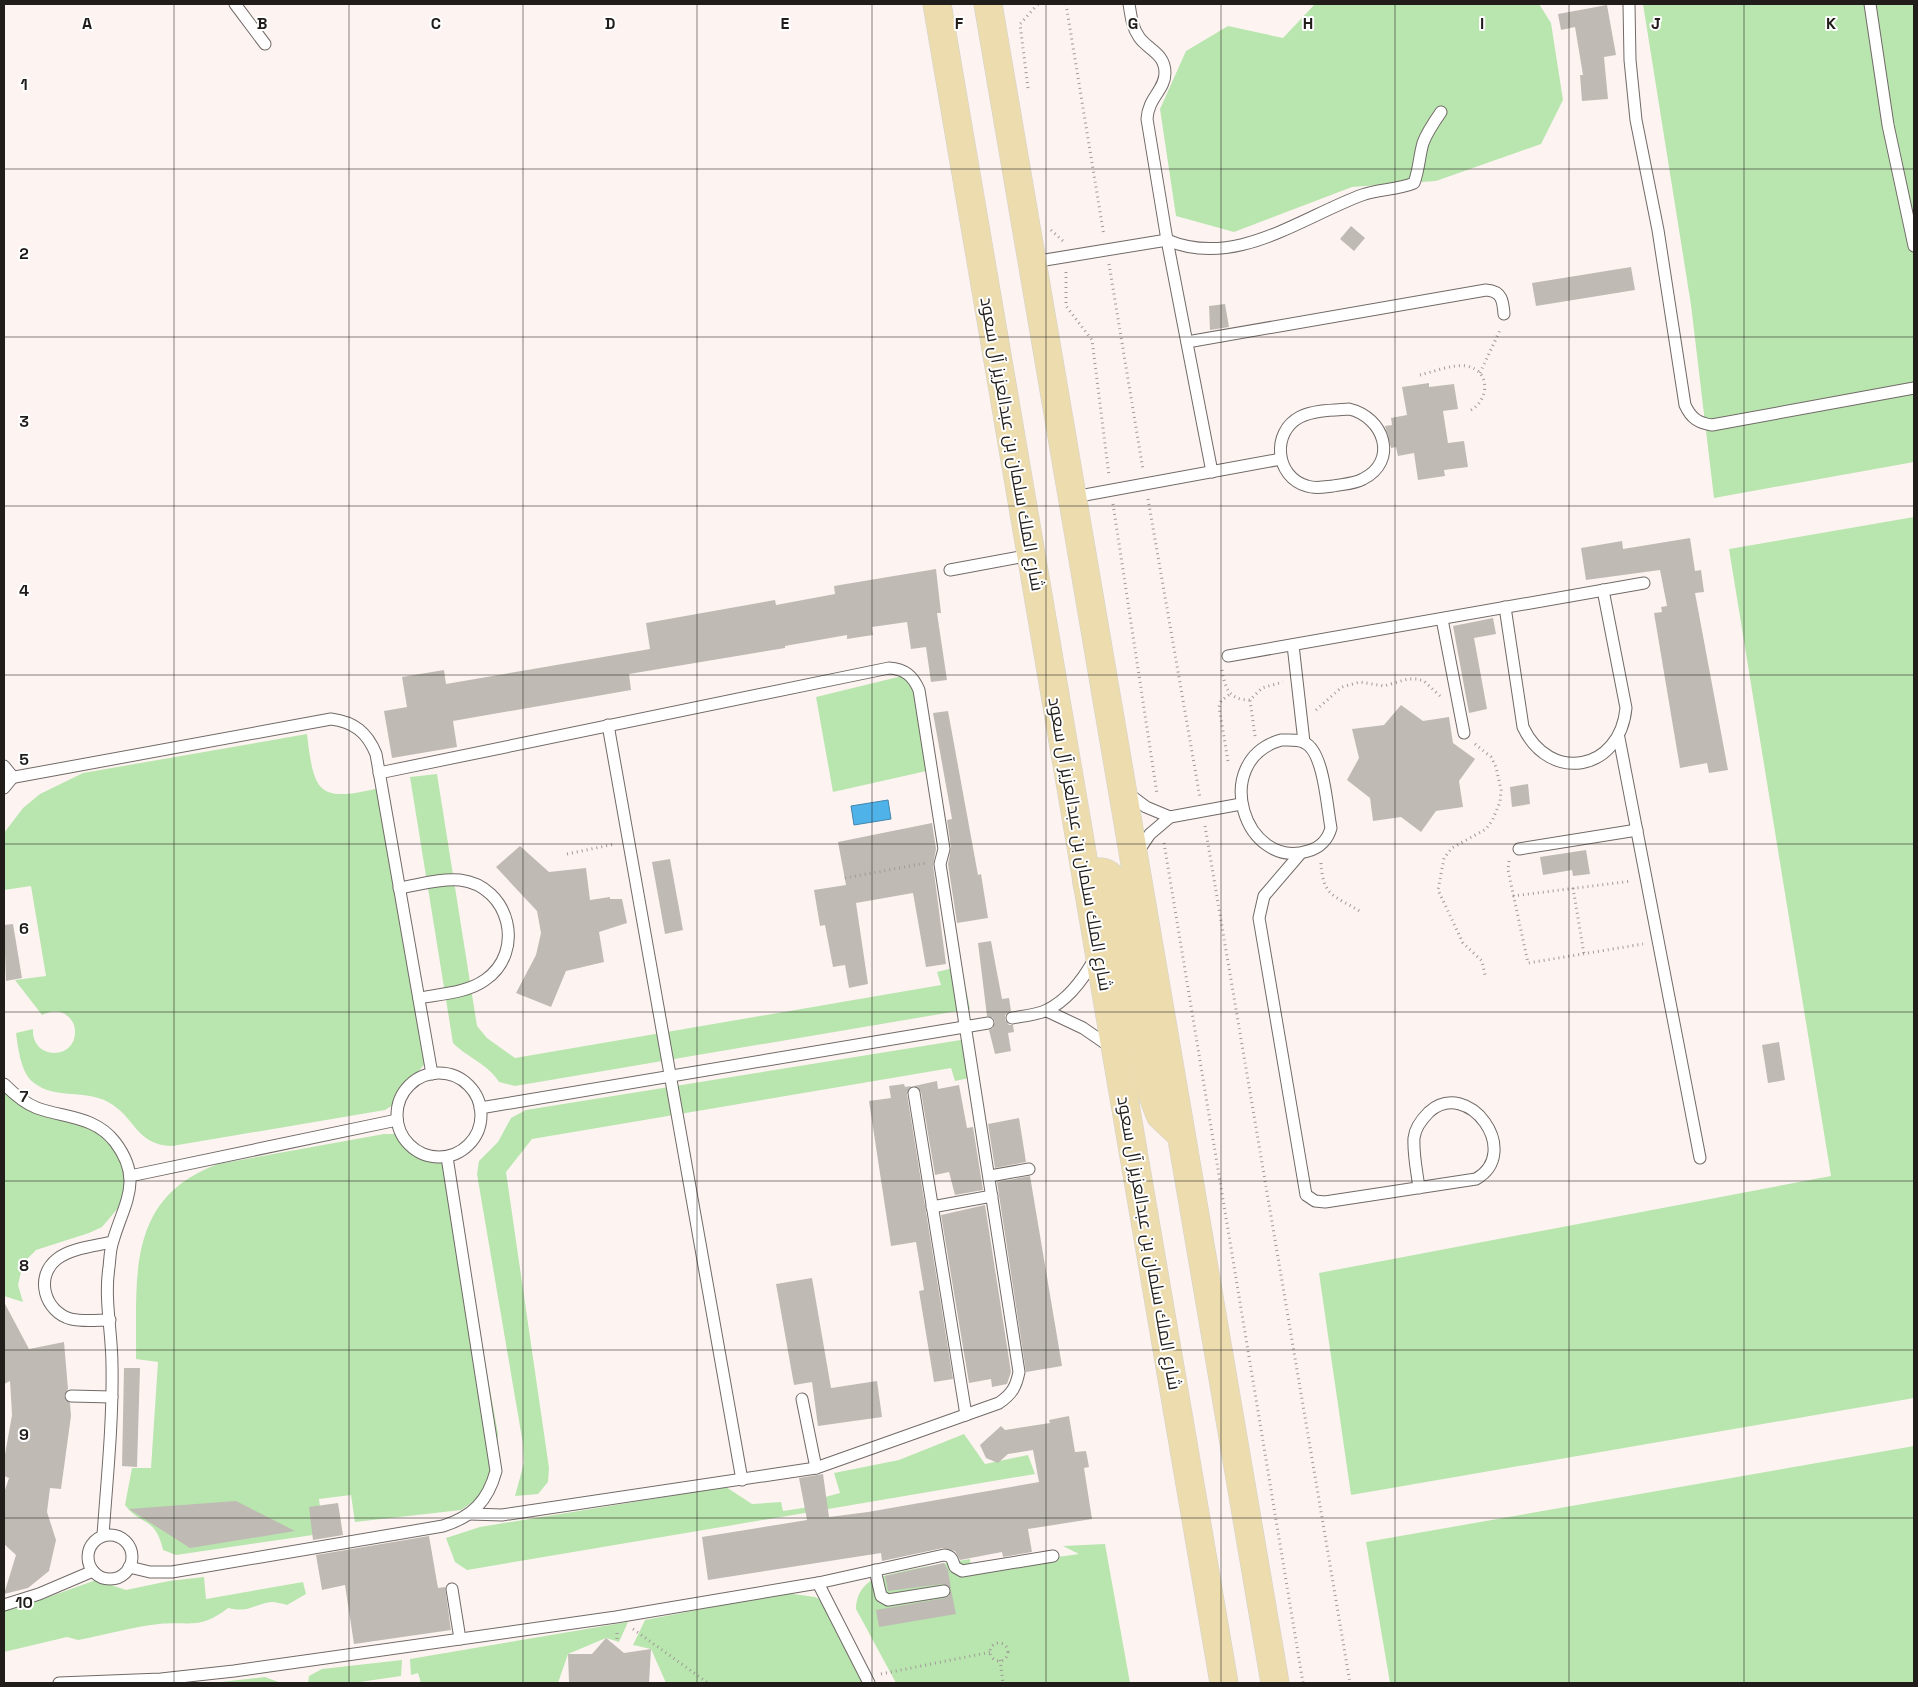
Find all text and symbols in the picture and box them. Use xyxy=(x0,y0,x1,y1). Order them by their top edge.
text: A xyxy=(82,13,92,34)
text: B xyxy=(257,13,267,34)
text: C xyxy=(431,13,441,34)
text: D xyxy=(605,13,615,34)
text: E xyxy=(781,13,790,34)
text: F xyxy=(955,13,964,34)
text: G xyxy=(1128,13,1138,34)
text: H xyxy=(1303,13,1313,34)
text: I xyxy=(1480,13,1484,34)
text: J xyxy=(1651,13,1661,34)
text: K xyxy=(1826,13,1836,34)
text: 1 xyxy=(20,74,28,95)
text: 2 xyxy=(19,243,29,264)
street label: شارع الملك سلمان بن عبدالعزيز آل سعود xyxy=(974,295,1050,593)
text: 3 xyxy=(19,411,29,432)
text: 4 xyxy=(19,580,29,601)
street label: شارع الملك سلمان بن عبدالعزيز آل سعود xyxy=(1042,695,1118,993)
text: 5 xyxy=(19,749,29,770)
text: 6 xyxy=(19,918,29,939)
text: 7 xyxy=(20,1086,29,1107)
street label: شارع الملك سلمان بن عبدالعزيز آل سعود xyxy=(1111,1094,1187,1392)
text: 8 xyxy=(19,1255,29,1276)
text: 9 xyxy=(19,1424,29,1445)
text: 10 xyxy=(15,1592,33,1613)

